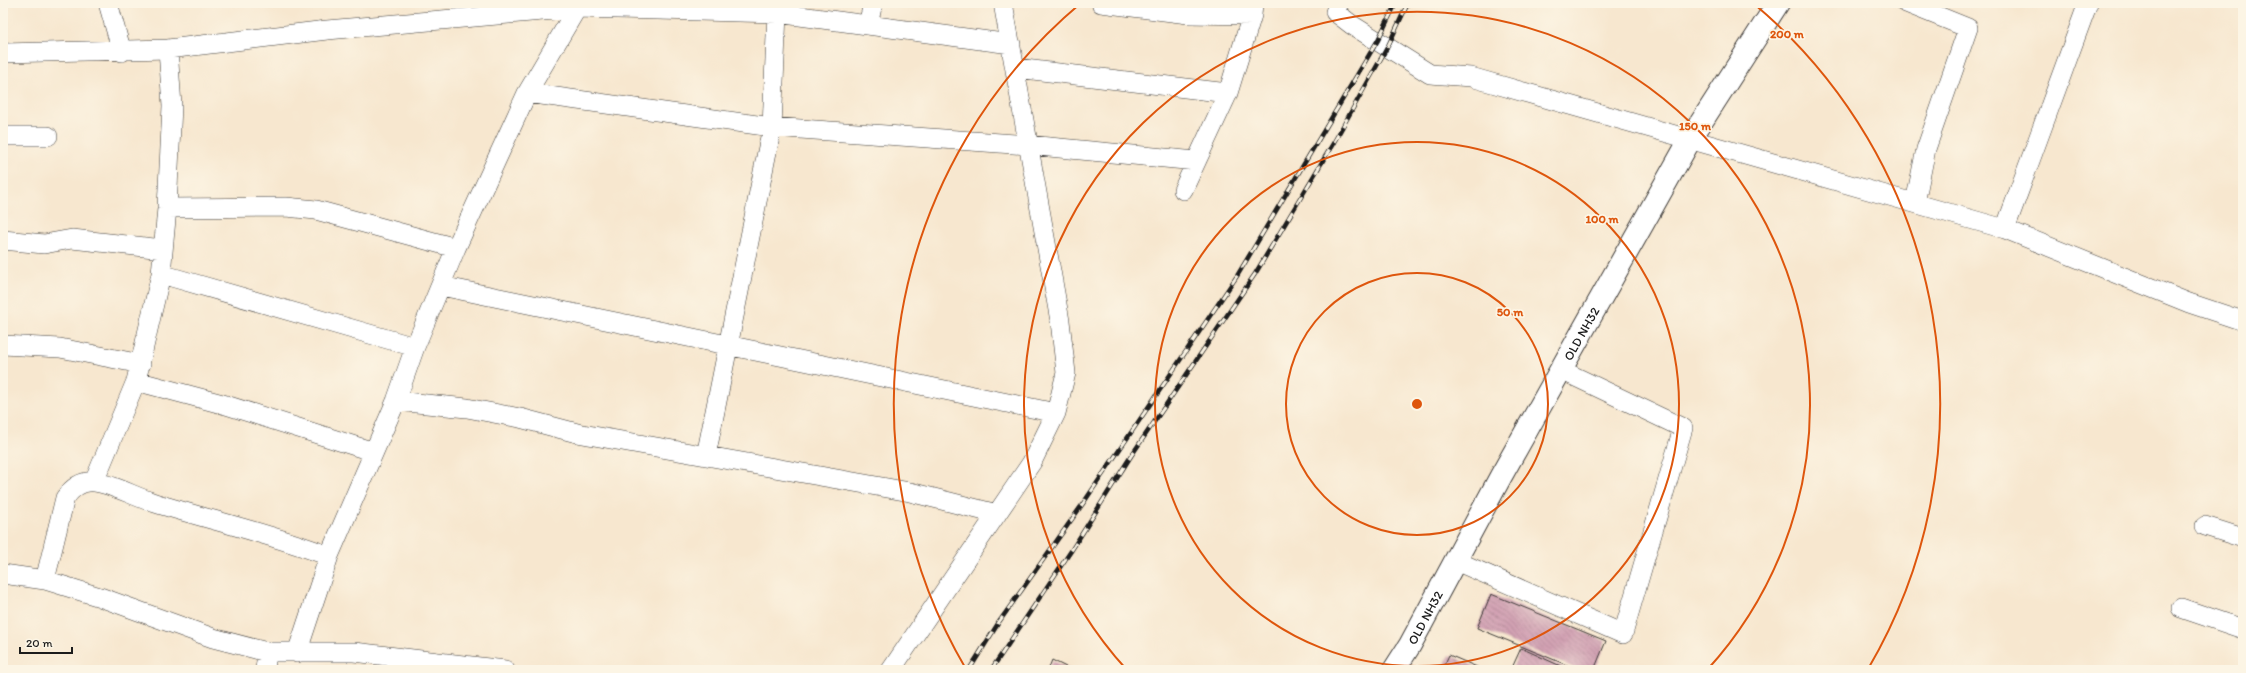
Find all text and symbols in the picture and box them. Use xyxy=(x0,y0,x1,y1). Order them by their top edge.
text: 200 m xyxy=(1770,27,1805,41)
text: 150 m xyxy=(1679,119,1712,133)
text: 100 m xyxy=(1585,212,1619,226)
street label: OLD NH32 xyxy=(1561,304,1603,363)
text: 50 m xyxy=(1497,305,1524,319)
centre of rings xyxy=(1410,397,1424,411)
street label: OLD NH32 xyxy=(1405,588,1446,647)
scale bar xyxy=(20,629,72,655)
text: 20 m xyxy=(26,636,53,650)

